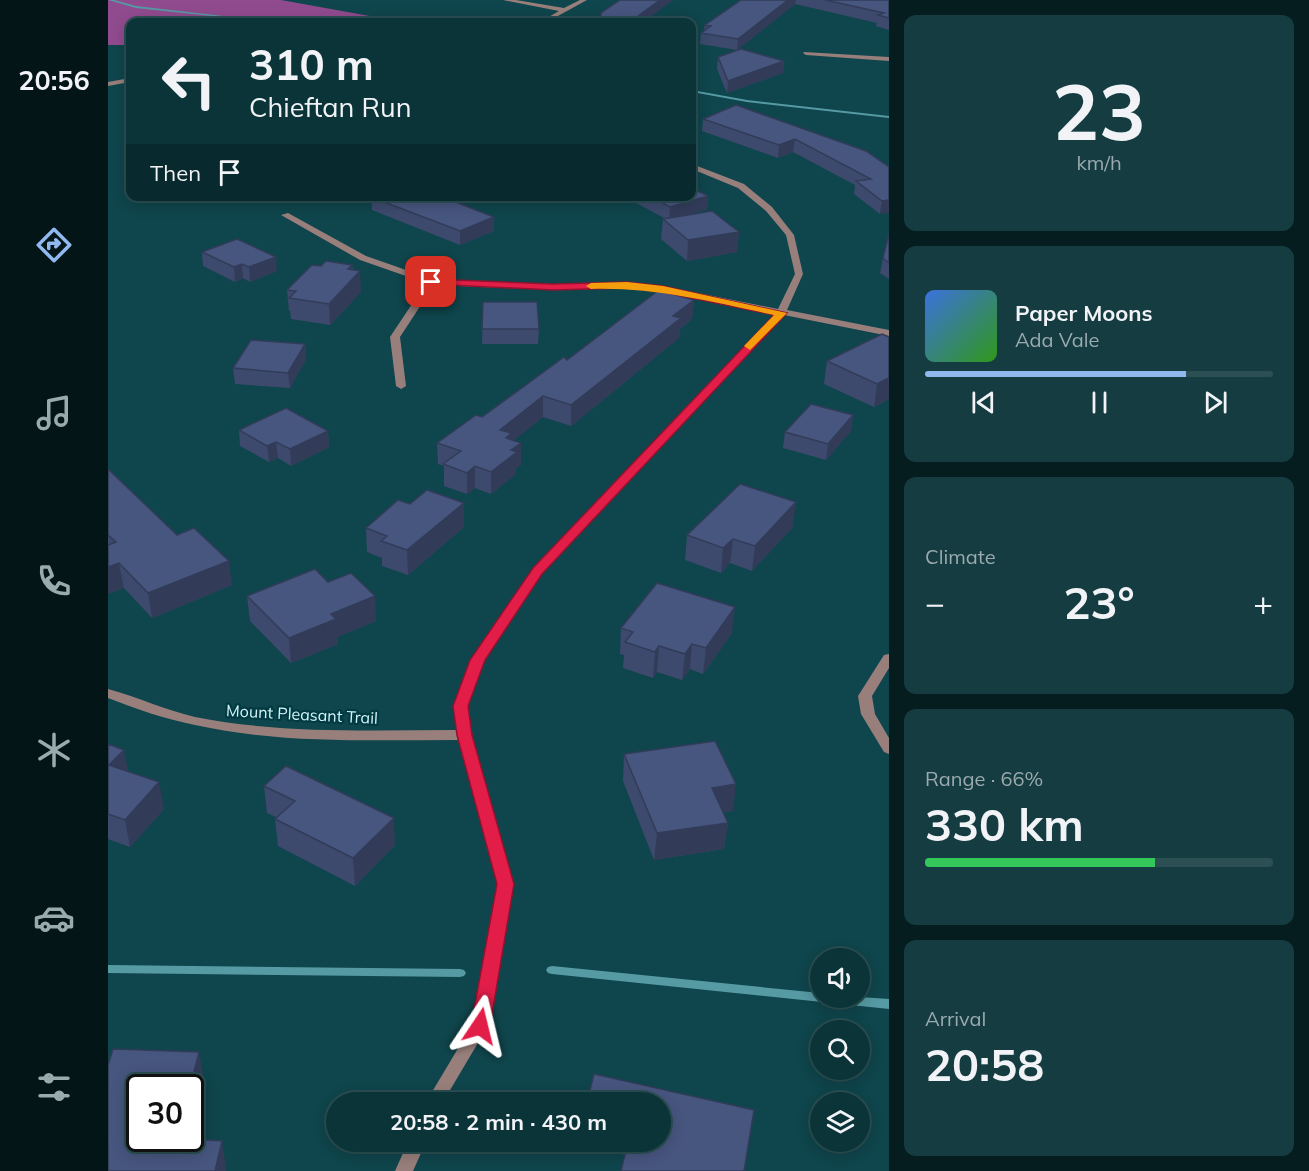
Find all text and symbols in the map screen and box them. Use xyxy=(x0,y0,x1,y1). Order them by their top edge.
text: 310 m xyxy=(249,38,374,91)
icon: left xyxy=(150,42,228,120)
text: 23 xyxy=(1052,62,1146,160)
text: 20:56 xyxy=(18,63,90,97)
text: Chieftan Run xyxy=(249,90,411,124)
text: km/h xyxy=(1076,150,1122,175)
icon: arrive xyxy=(213,156,246,189)
text: Then xyxy=(150,159,201,187)
icon: directions xyxy=(33,224,75,266)
pin xyxy=(405,256,456,307)
icon: arrive xyxy=(414,265,447,298)
text: Paper Moons xyxy=(1015,299,1153,327)
text: Ada Vale xyxy=(1015,327,1099,352)
icon: previous xyxy=(967,386,1000,419)
icon: pause xyxy=(1083,386,1116,419)
icon: next xyxy=(1199,386,1232,419)
icon: music xyxy=(33,392,75,434)
text: Climate xyxy=(925,544,996,569)
icon: phone xyxy=(33,560,75,602)
text: 23° xyxy=(1063,574,1135,630)
text: − xyxy=(925,582,945,623)
text: + xyxy=(1253,582,1273,623)
street label: Mount Pleasant Trail xyxy=(226,700,378,728)
icon: climate xyxy=(33,729,75,771)
text: Range · 66% xyxy=(925,766,1043,791)
text: 330 km xyxy=(925,796,1084,852)
icon: car xyxy=(33,897,75,939)
map controls xyxy=(810,948,870,1152)
button: sound xyxy=(810,948,870,1008)
position arrow xyxy=(448,994,512,1058)
text: Arrival xyxy=(925,1006,986,1031)
button: search xyxy=(810,1020,870,1080)
text: 20:58 xyxy=(925,1036,1044,1092)
icon: filters xyxy=(33,1066,75,1108)
speed limit sign: 30 xyxy=(126,1074,204,1152)
button: layers xyxy=(810,1092,870,1152)
text: 20:58 · 2 min · 430 m xyxy=(390,1108,607,1136)

